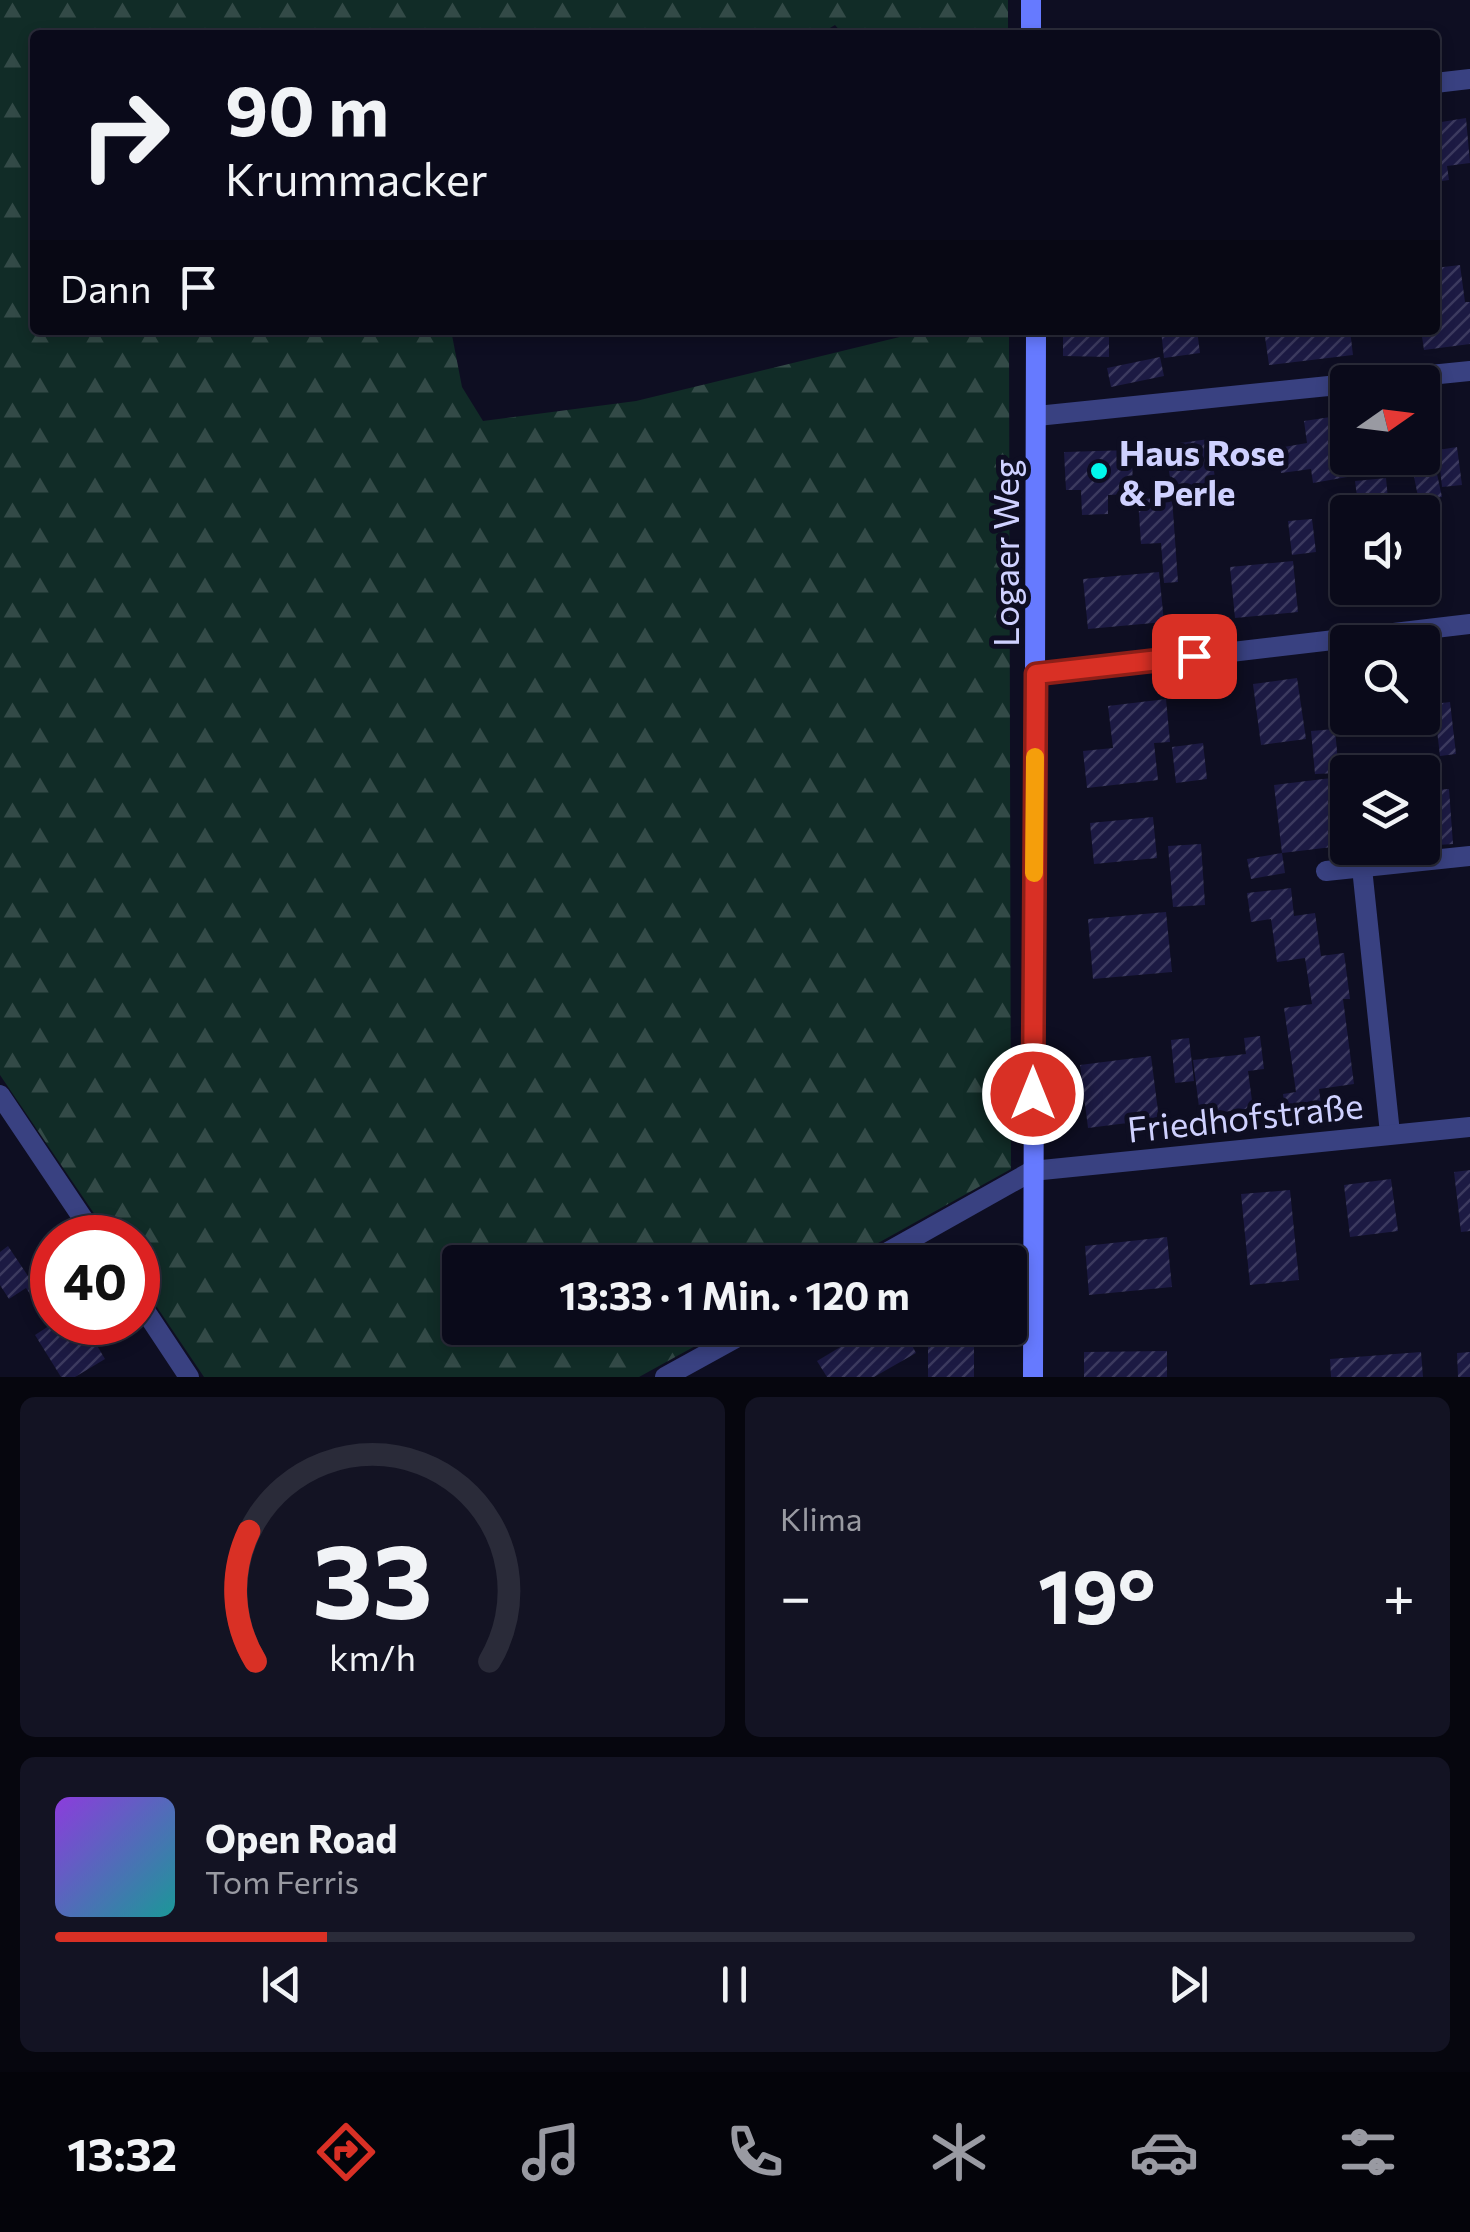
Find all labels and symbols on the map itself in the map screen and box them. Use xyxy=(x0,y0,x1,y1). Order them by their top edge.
north arrow xyxy=(1330,365,1440,475)
place label: Haus Rose & Perle xyxy=(1119,430,1285,513)
street label: Logaer Weg xyxy=(983,459,1026,647)
marker: Haus Rose & Perle xyxy=(1088,460,1110,482)
pin xyxy=(1152,614,1237,699)
position arrow xyxy=(981,1042,1085,1146)
street label: Friedhofstraße xyxy=(1125,1082,1365,1150)
speed limit sign: 40 xyxy=(30,1215,160,1345)

